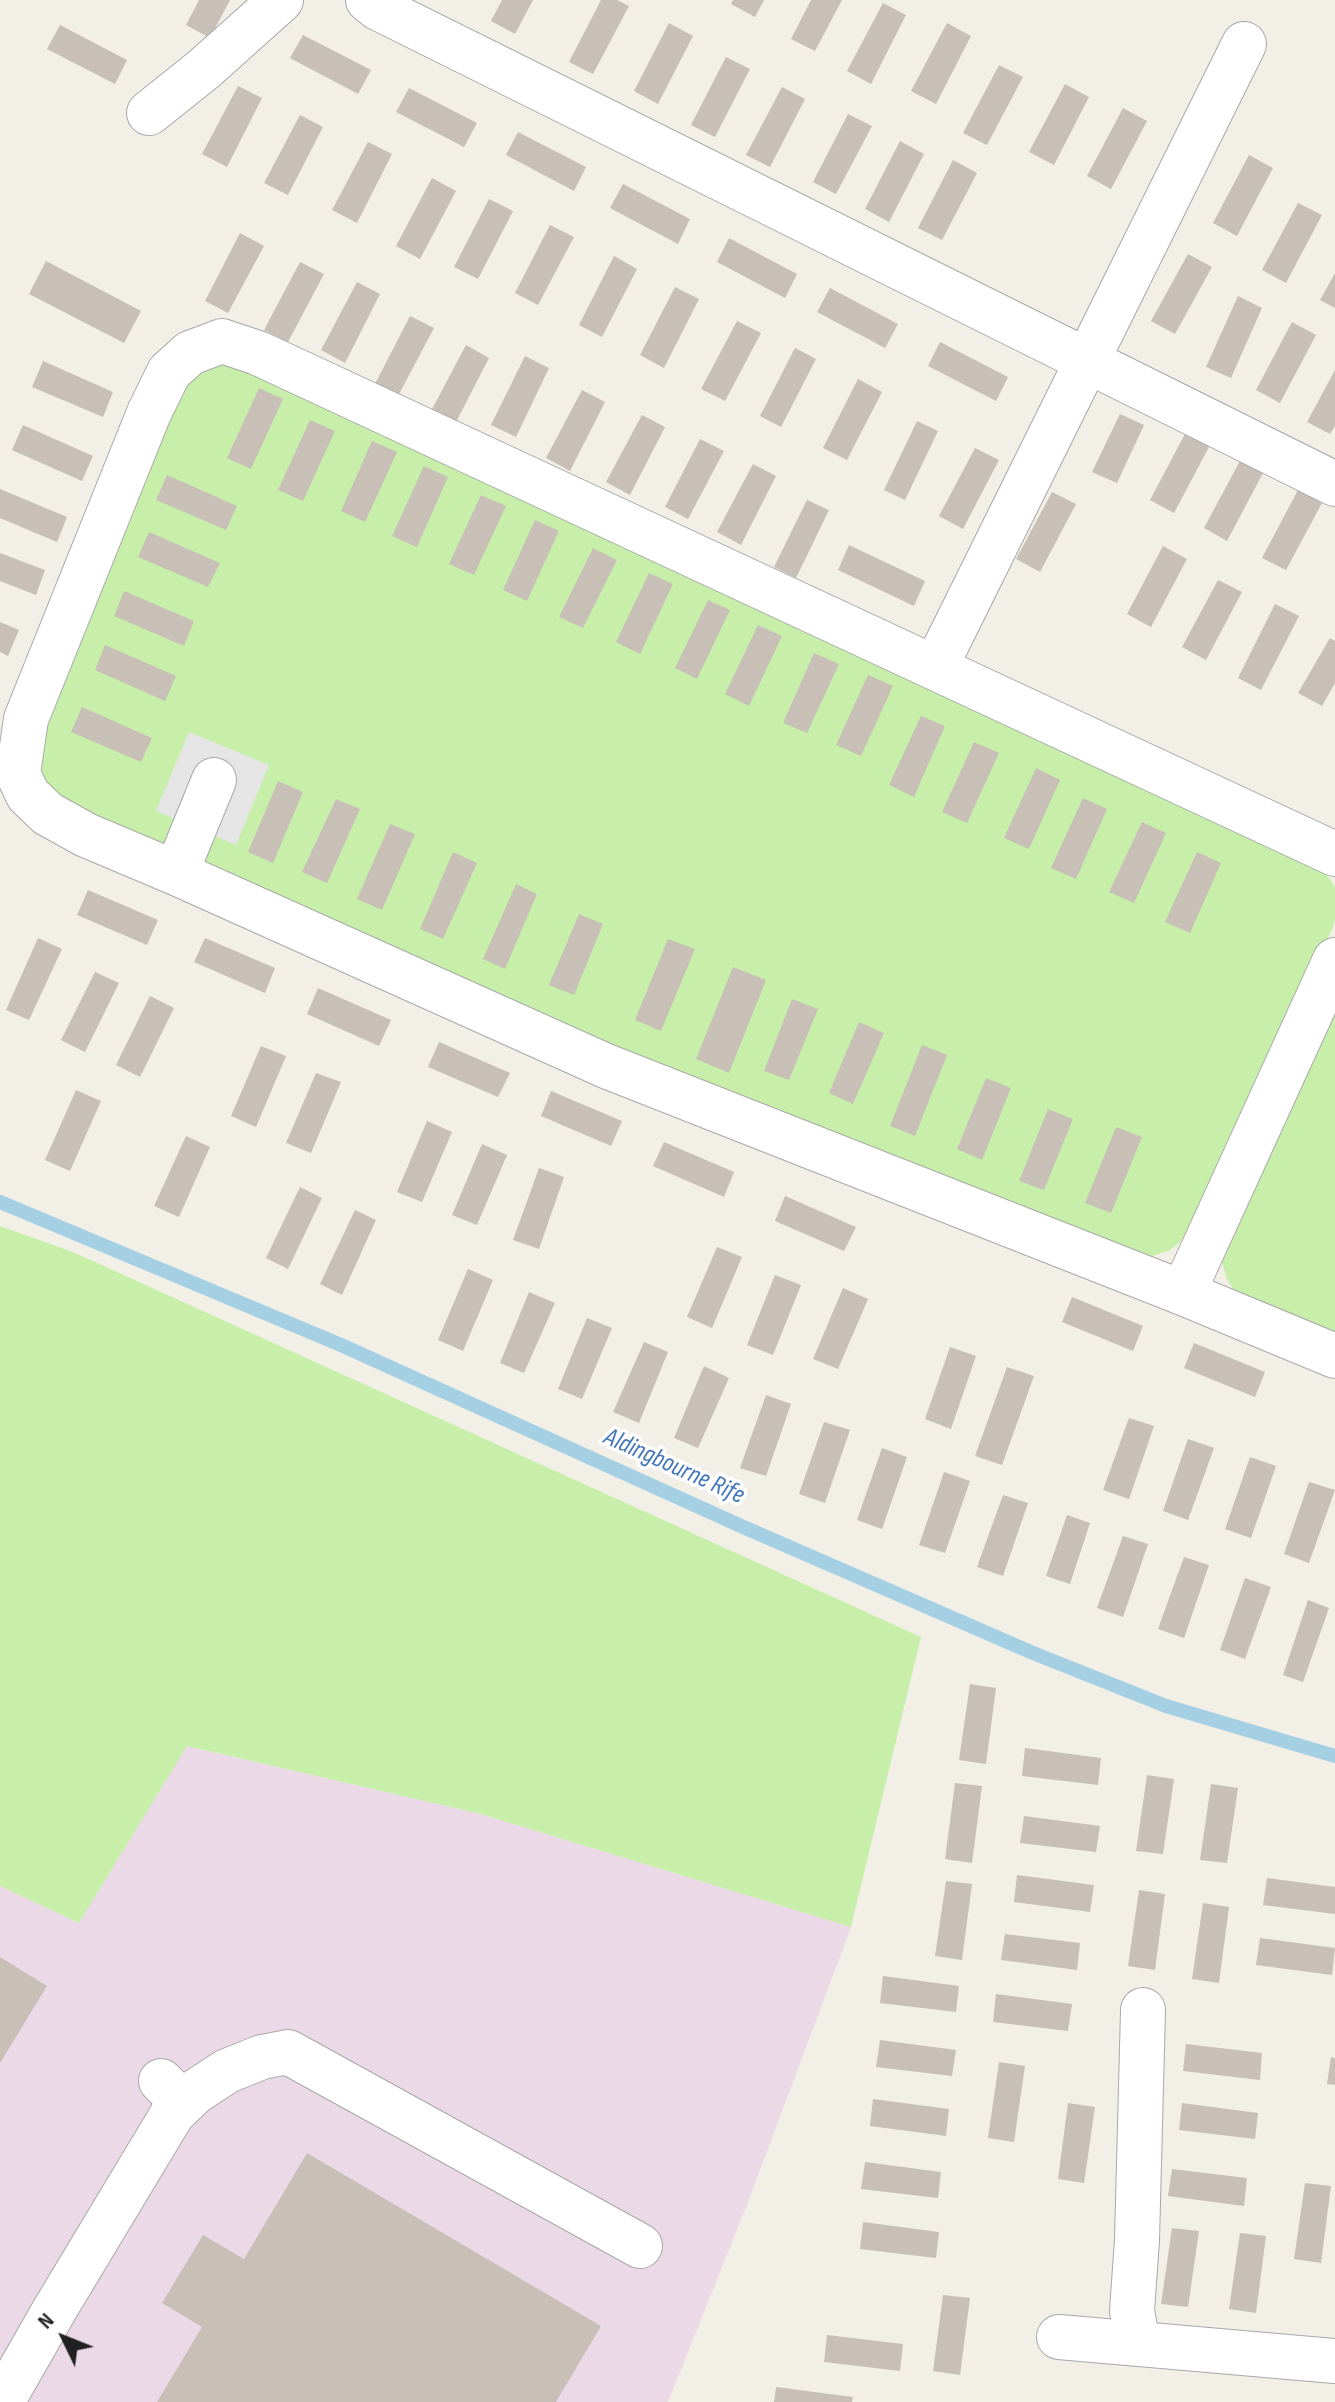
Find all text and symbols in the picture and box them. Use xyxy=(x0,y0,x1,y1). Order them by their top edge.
water label: Aldingbourne Rife xyxy=(599,1422,749,1512)
north arrow xyxy=(24,2298,104,2378)
text: N xyxy=(32,2308,60,2335)

